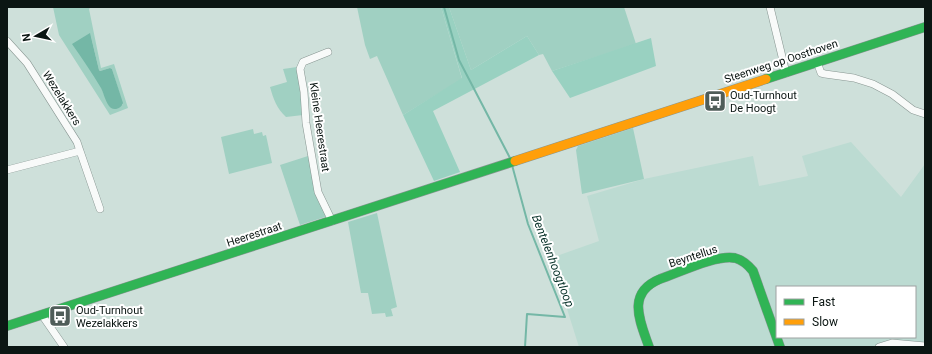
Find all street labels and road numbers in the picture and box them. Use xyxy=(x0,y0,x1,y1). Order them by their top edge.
street label: Steenweg op Oosthoven xyxy=(723,37,840,86)
street label: Wezelakkers xyxy=(40,69,84,128)
street label: Kleine Heerestraat xyxy=(307,82,332,173)
street label: Heerestraat xyxy=(225,219,284,250)
street label: Beyntellus xyxy=(667,242,719,270)

